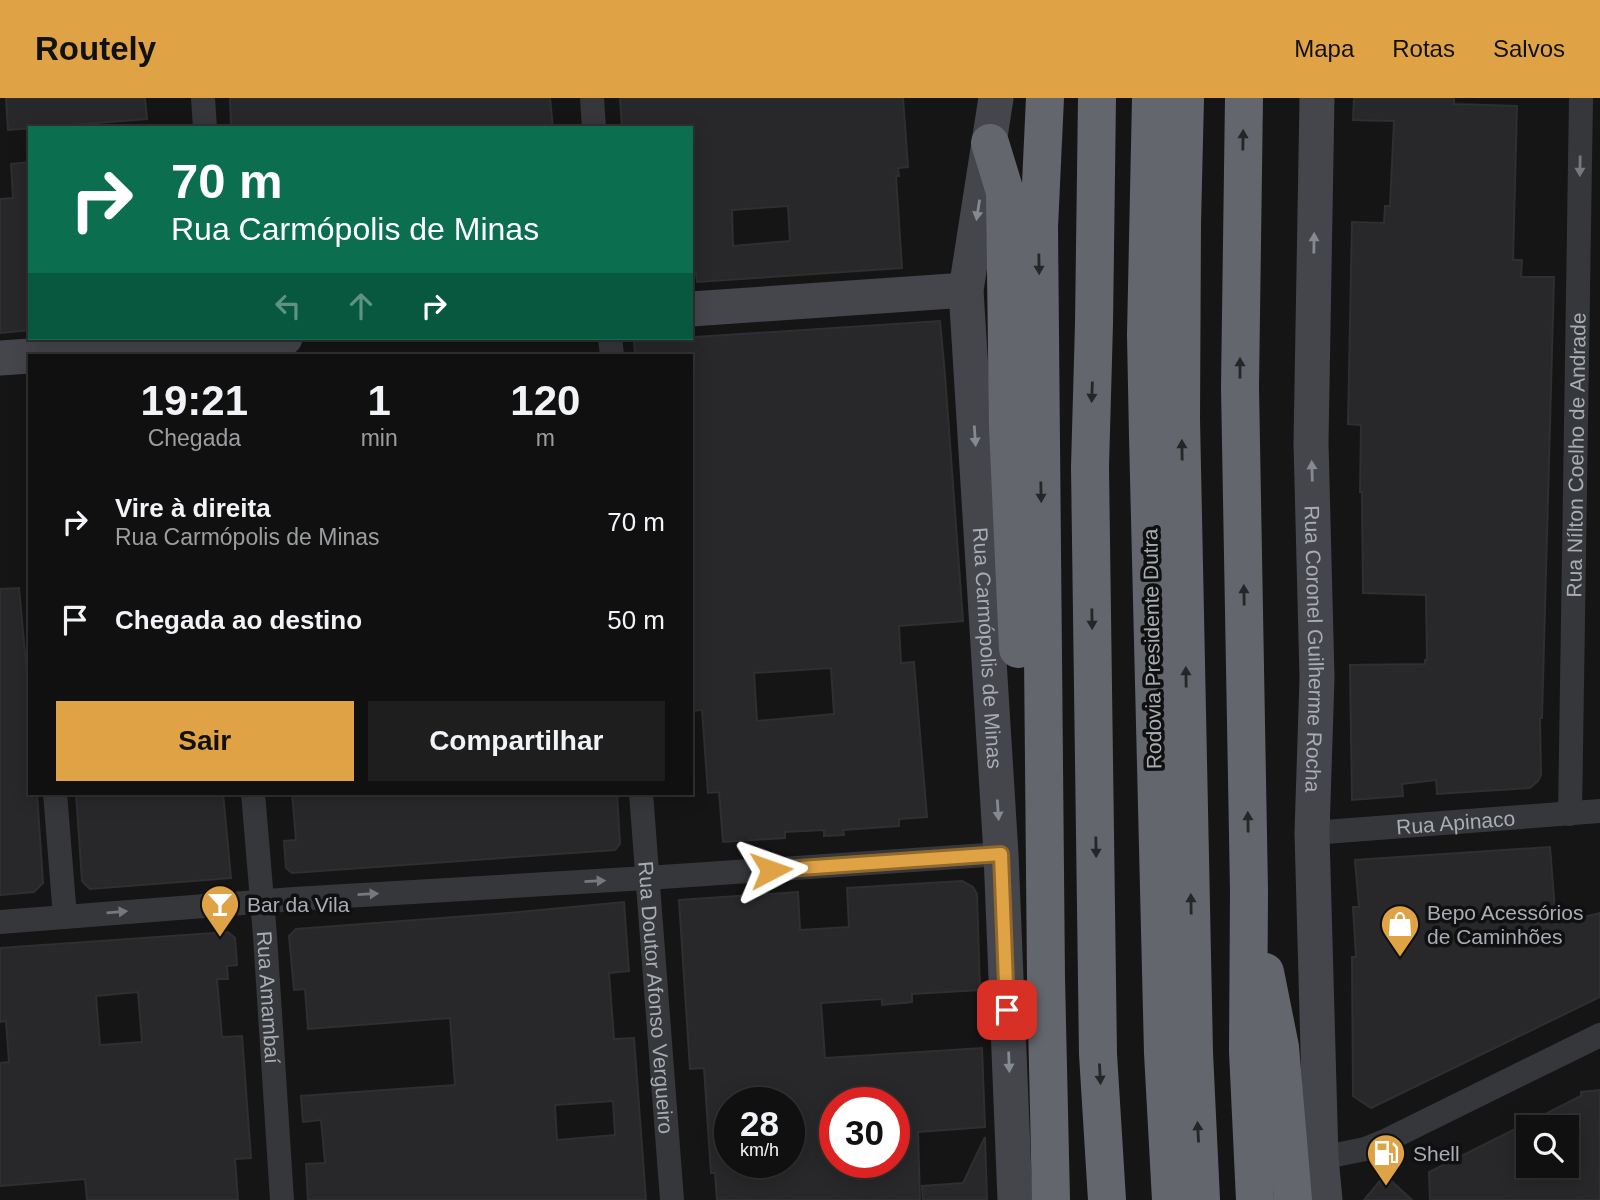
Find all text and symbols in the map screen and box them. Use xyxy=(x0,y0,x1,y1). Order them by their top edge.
text: Routely xyxy=(35,30,156,67)
text: Mapa xyxy=(1294,35,1354,62)
text: Rotas xyxy=(1392,35,1455,62)
text: Salvos xyxy=(1493,35,1565,62)
one-way arrow xyxy=(1237,129,1249,151)
icon: right xyxy=(56,154,147,245)
text: 70 m xyxy=(171,154,283,208)
one-way arrow xyxy=(1574,155,1586,177)
one-way arrow xyxy=(972,199,983,221)
text: Rua Carmópolis de Minas xyxy=(171,211,539,247)
one-way arrow xyxy=(1309,232,1320,254)
one-way arrow xyxy=(1033,253,1045,275)
icon: left xyxy=(269,287,307,325)
icon: ahead xyxy=(342,287,380,325)
icon: right xyxy=(415,287,453,325)
street label: Rua Nílton Coelho de Andrade xyxy=(1562,312,1589,598)
one-way arrow xyxy=(1234,356,1246,378)
text: 19:21 xyxy=(141,377,248,424)
text: 1 xyxy=(367,377,391,424)
text: 120 xyxy=(510,377,580,424)
one-way arrow xyxy=(1087,381,1098,403)
text: Chegada xyxy=(148,425,241,451)
text: min xyxy=(361,425,398,451)
text: m xyxy=(536,425,555,451)
one-way arrow xyxy=(970,425,981,447)
one-way arrow xyxy=(1176,438,1187,460)
one-way arrow xyxy=(1306,460,1317,482)
one-way arrow xyxy=(1035,481,1047,503)
text: Vire à direita xyxy=(115,493,271,523)
icon: right xyxy=(56,503,94,541)
street label: Rua Coronel Guilherme Rocha xyxy=(1301,505,1328,793)
text: 70 m xyxy=(607,507,665,537)
text: Rua Carmópolis de Minas xyxy=(115,524,380,550)
street label: Rua Carmópolis de Minas xyxy=(969,527,1007,769)
street label: Rodovia Presidente Dutra xyxy=(1138,528,1166,769)
one-way arrow xyxy=(1238,584,1250,606)
icon: arrive xyxy=(56,601,94,639)
text: Chegada ao destino xyxy=(115,605,362,635)
text: 50 m xyxy=(607,605,665,635)
one-way arrow xyxy=(1086,608,1098,630)
one-way arrow xyxy=(1181,666,1192,688)
button: Sair xyxy=(56,701,354,781)
button: Compartilhar xyxy=(368,701,665,781)
one-way arrow xyxy=(993,799,1004,821)
street label: Rua Apinaco xyxy=(1395,806,1516,838)
one-way arrow xyxy=(1242,811,1253,833)
position arrow xyxy=(734,833,808,907)
one-way arrow xyxy=(1090,836,1101,858)
street label: Rua Doutor Afonso Vergueiro xyxy=(635,860,678,1135)
one-way arrow xyxy=(585,876,607,887)
bar icon: Bar da Vila xyxy=(199,883,241,938)
one-way arrow xyxy=(357,889,379,900)
place label: Bar da Vila xyxy=(247,893,350,916)
one-way arrow xyxy=(1185,893,1197,915)
place label: Bepo Acessórios de Caminhões xyxy=(1427,901,1583,948)
shop icon: Bepo Acessórios de Caminhões xyxy=(1379,903,1421,958)
one-way arrow xyxy=(106,907,128,918)
street label: Rua Amambaí xyxy=(253,930,285,1065)
pin xyxy=(977,980,1037,1040)
icon: arrive xyxy=(988,991,1026,1029)
one-way arrow xyxy=(1004,1051,1015,1073)
one-way arrow xyxy=(1094,1063,1105,1085)
speed limit sign: 30 xyxy=(819,1087,910,1178)
text: 28 xyxy=(740,1104,779,1143)
map controls xyxy=(1516,1115,1579,1178)
button: search xyxy=(1516,1115,1579,1178)
one-way arrow xyxy=(1192,1121,1203,1143)
fuel station icon: Shell xyxy=(1365,1132,1407,1187)
text: km/h xyxy=(740,1140,779,1160)
place label: Shell xyxy=(1413,1142,1460,1165)

